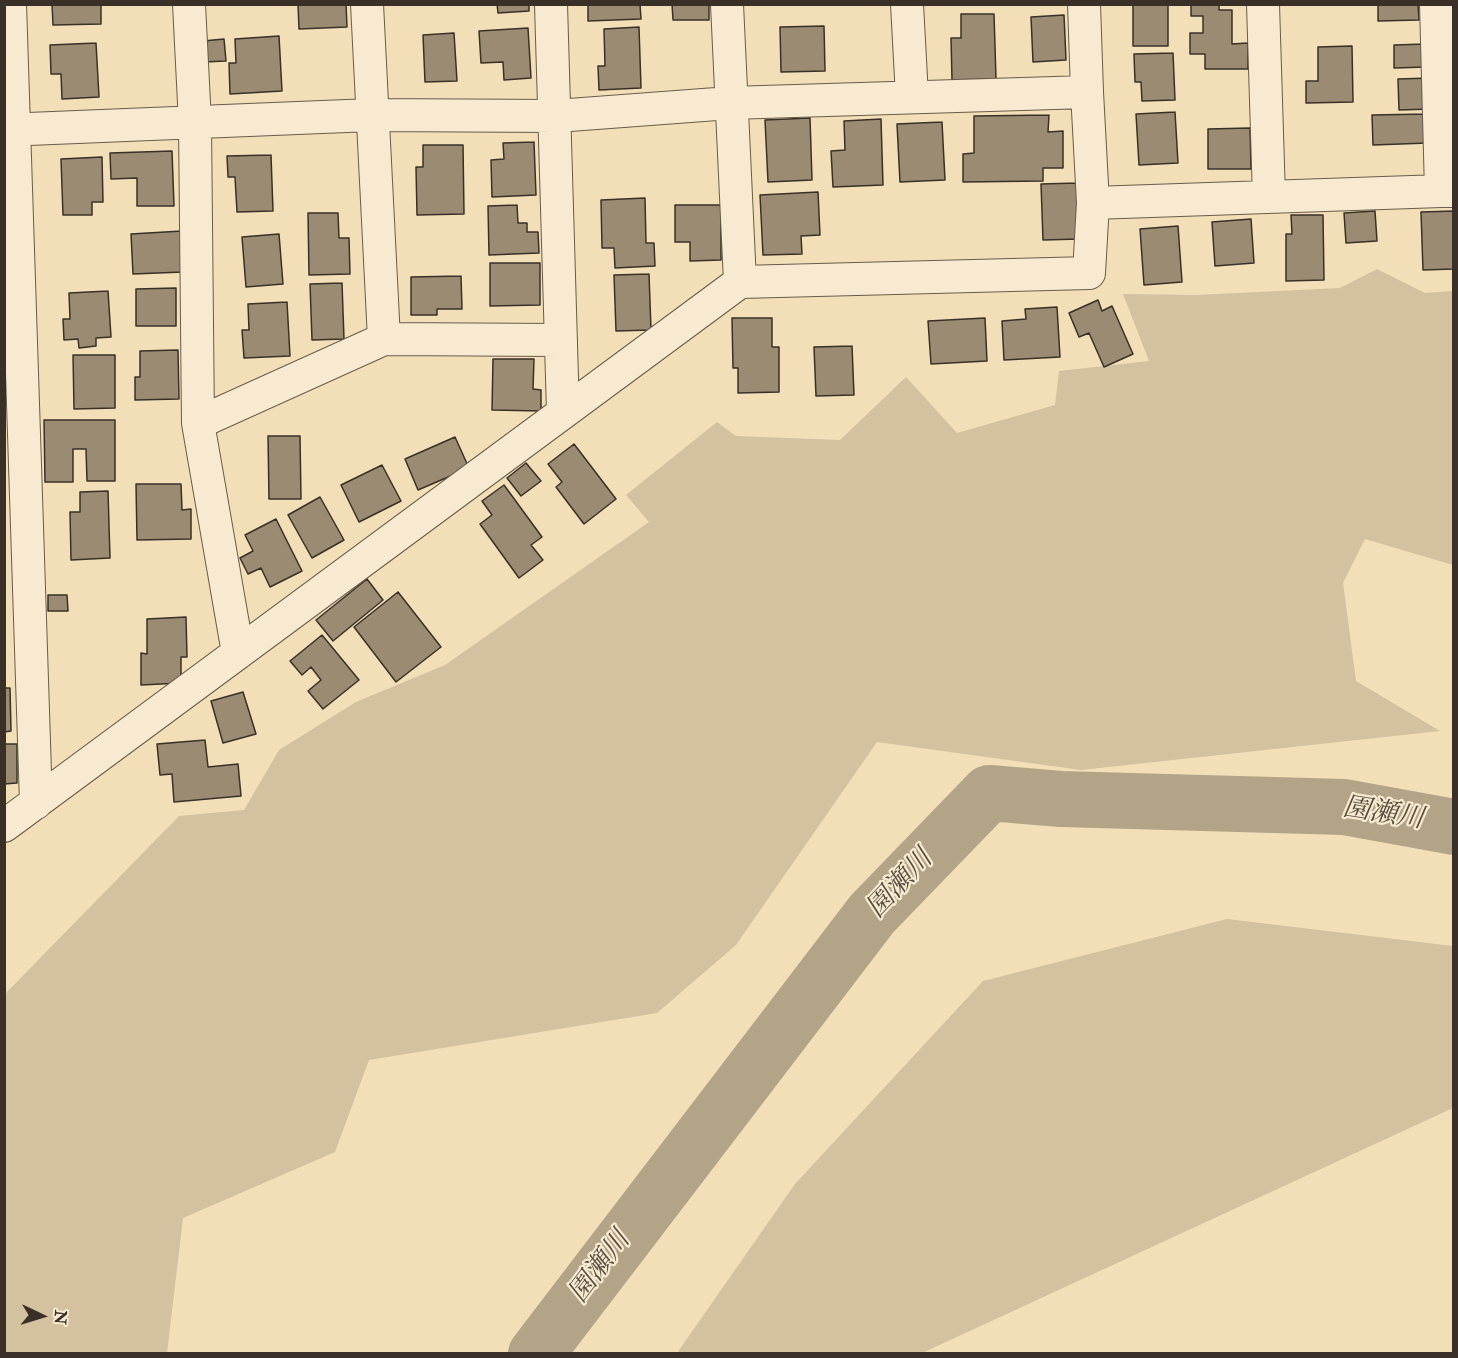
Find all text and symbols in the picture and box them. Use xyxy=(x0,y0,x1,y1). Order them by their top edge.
water label: 園瀬川 xyxy=(1340,793,1426,837)
water label: 園瀬川 xyxy=(862,844,940,926)
water label: 園瀬川 xyxy=(564,1226,638,1310)
north arrow xyxy=(12,1286,72,1346)
text: N xyxy=(49,1309,70,1325)

